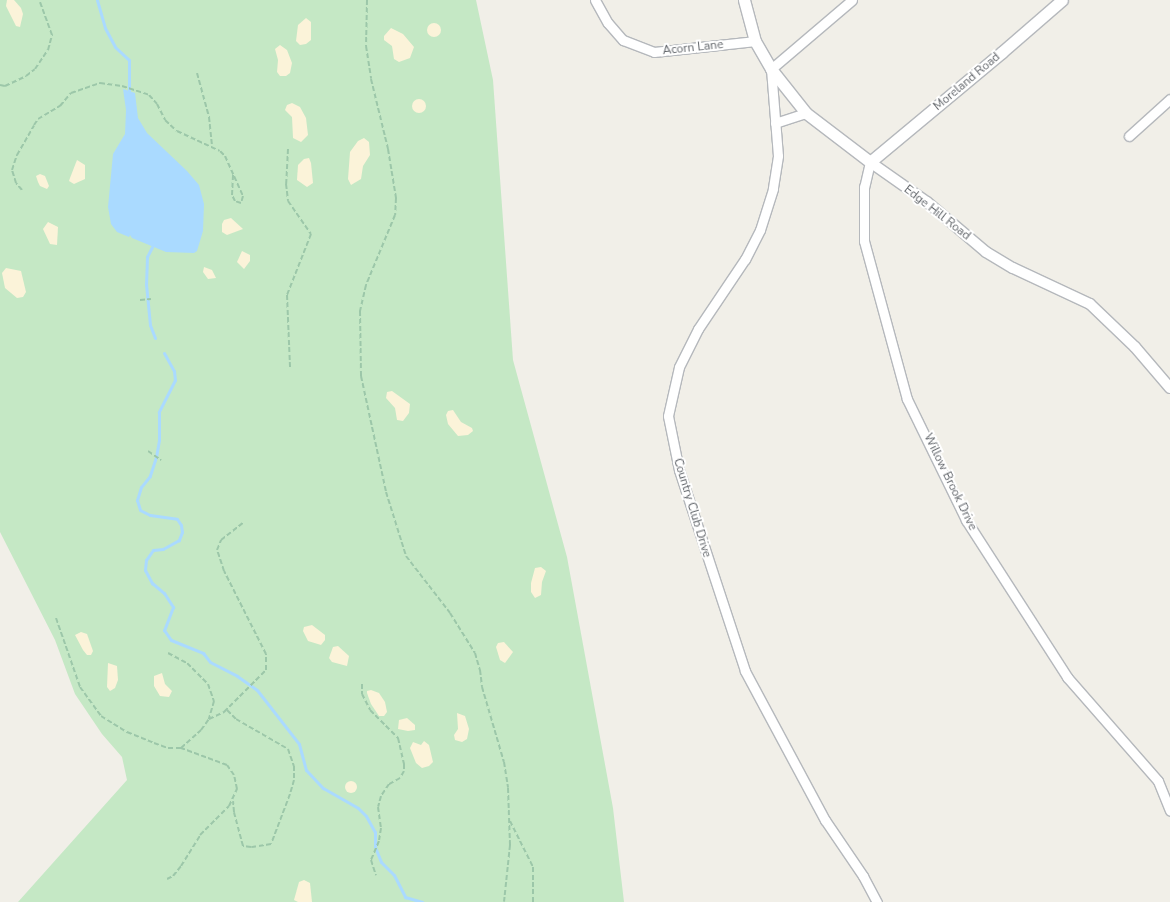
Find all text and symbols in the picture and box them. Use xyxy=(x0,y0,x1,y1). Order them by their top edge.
street label: Acorn Lane xyxy=(662,38,724,58)
street label: Moreland Road xyxy=(931,50,1003,114)
street label: Edge Hill Road xyxy=(901,183,973,243)
street label: Willow Brook Drive xyxy=(920,431,980,533)
street label: Country Club Drive xyxy=(670,457,714,559)

